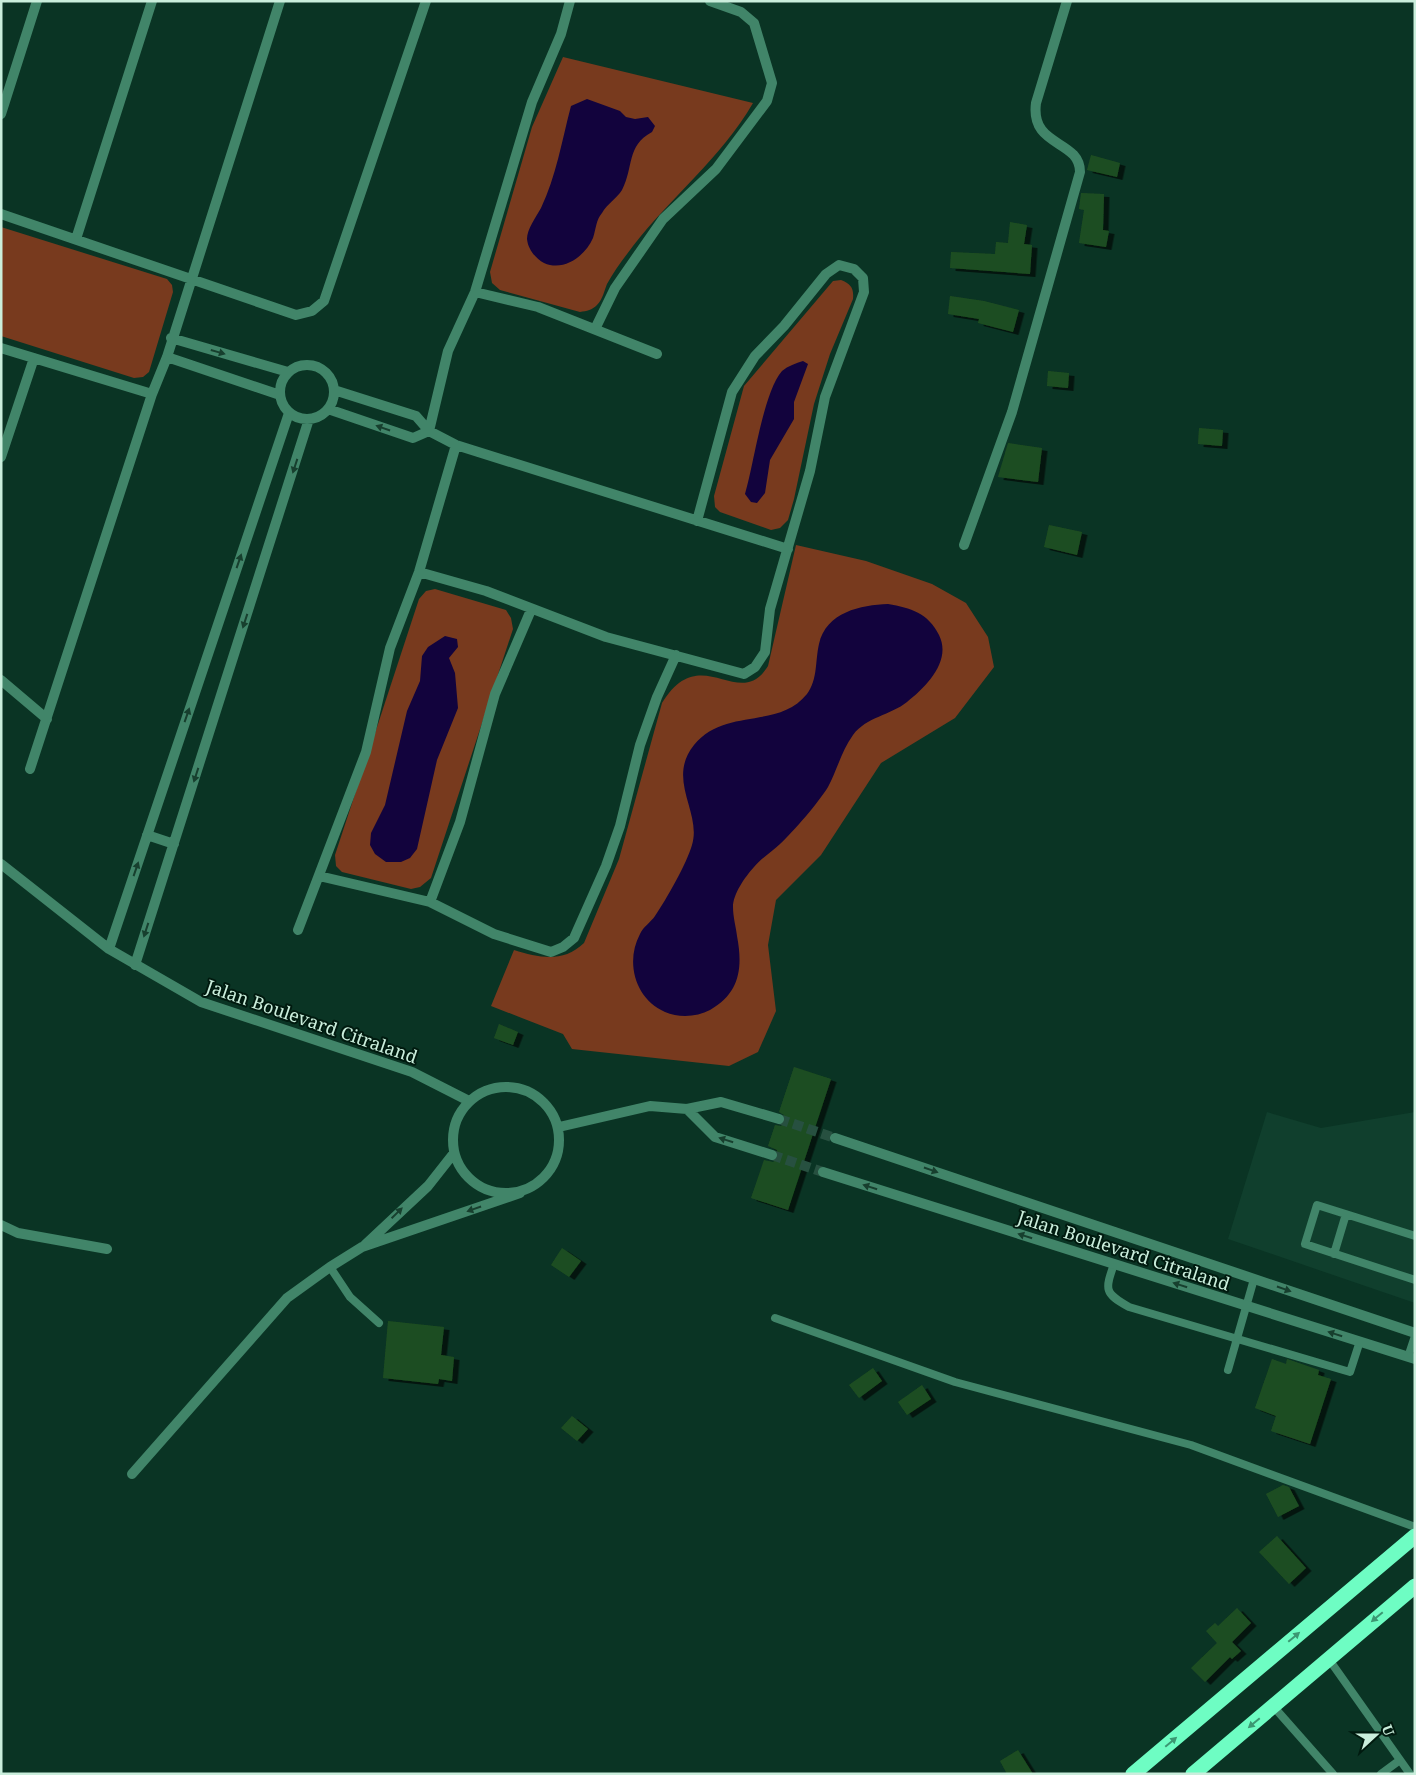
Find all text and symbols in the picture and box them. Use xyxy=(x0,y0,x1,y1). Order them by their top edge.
one-way arrow xyxy=(210,348,225,356)
one-way arrow xyxy=(376,424,391,431)
one-way arrow xyxy=(290,458,298,473)
one-way arrow xyxy=(236,554,243,569)
one-way arrow xyxy=(241,613,249,628)
one-way arrow xyxy=(184,708,192,723)
one-way arrow xyxy=(191,768,199,783)
one-way arrow xyxy=(132,862,140,877)
one-way arrow xyxy=(142,923,150,938)
street label: Jalan Boulevard Citraland xyxy=(202,973,421,1068)
one-way arrow xyxy=(718,1135,733,1143)
one-way arrow xyxy=(924,1167,939,1175)
one-way arrow xyxy=(863,1182,878,1190)
street label: Jalan Boulevard Citraland xyxy=(1014,1204,1233,1296)
one-way arrow xyxy=(466,1206,481,1213)
one-way arrow xyxy=(391,1208,403,1220)
one-way arrow xyxy=(1017,1232,1032,1240)
one-way arrow xyxy=(1172,1281,1187,1289)
one-way arrow xyxy=(1277,1285,1292,1293)
one-way arrow xyxy=(1327,1329,1342,1337)
one-way arrow xyxy=(1371,1611,1384,1622)
one-way arrow xyxy=(1288,1631,1301,1642)
north arrow xyxy=(1351,1710,1401,1760)
one-way arrow xyxy=(1248,1717,1261,1728)
text: U xyxy=(1378,1722,1400,1739)
one-way arrow xyxy=(1164,1736,1176,1748)

